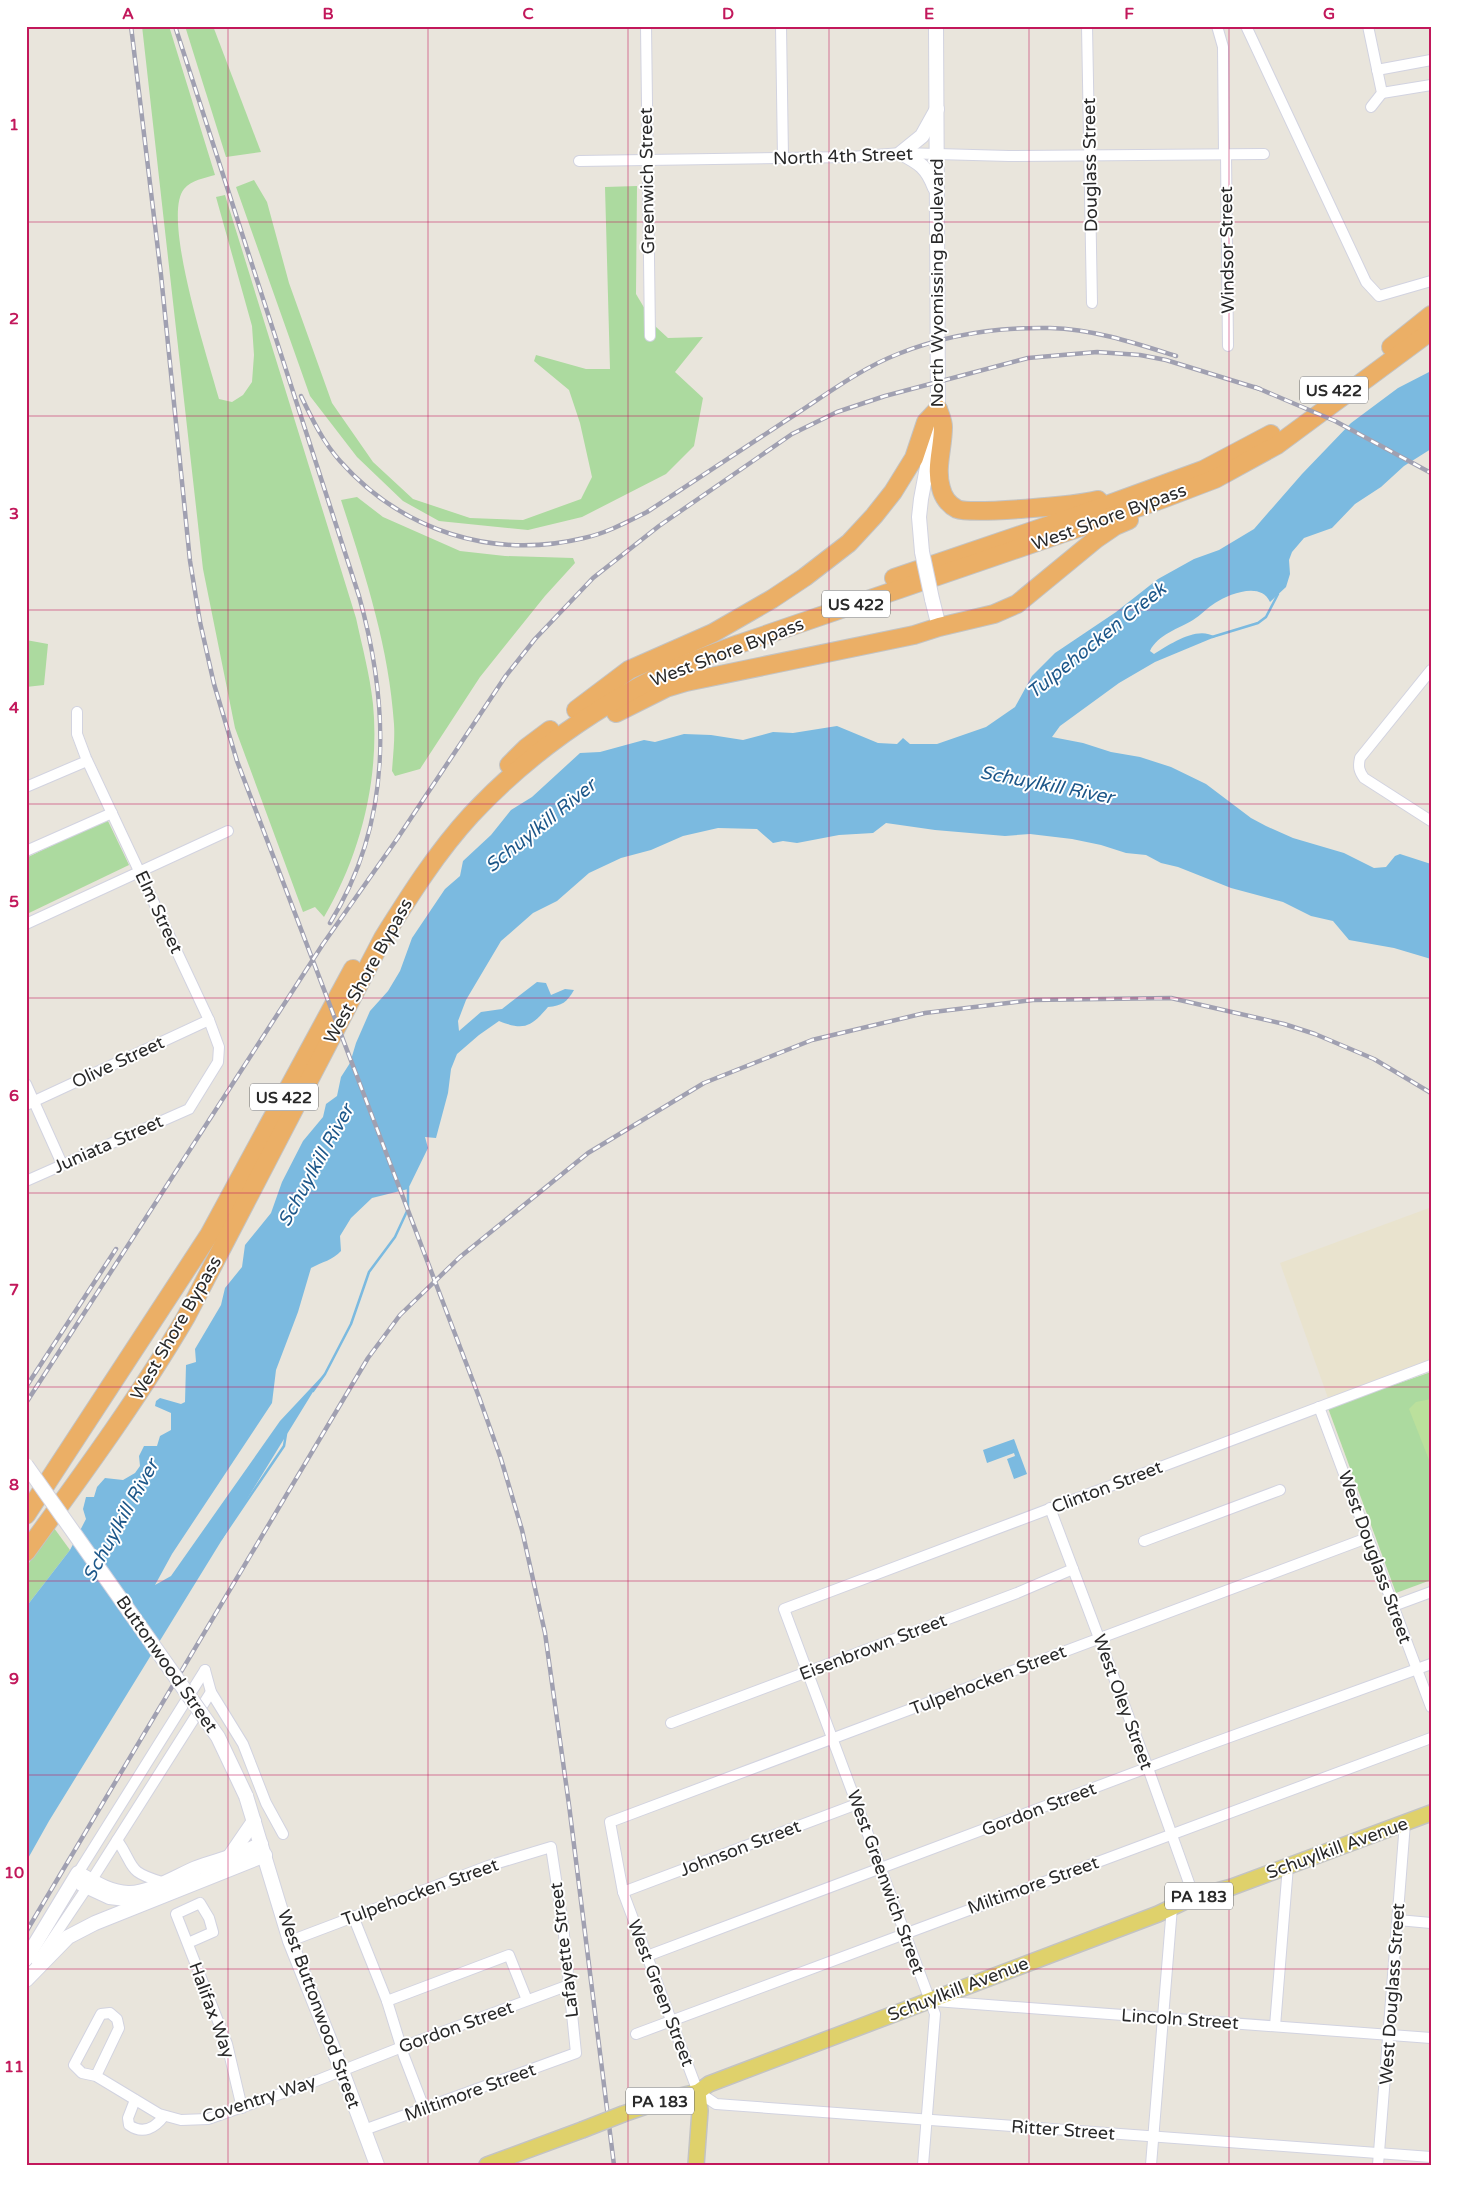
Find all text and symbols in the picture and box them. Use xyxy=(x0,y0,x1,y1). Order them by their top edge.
text: A xyxy=(122,4,134,24)
text: B xyxy=(322,4,334,24)
text: C xyxy=(522,4,534,24)
text: D xyxy=(722,4,734,24)
text: E xyxy=(924,4,934,24)
text: F xyxy=(1124,4,1134,24)
text: G xyxy=(1323,4,1335,24)
street label: Douglass Street xyxy=(1078,97,1102,232)
street label: Greenwich Street xyxy=(635,107,659,255)
text: 1 xyxy=(9,115,19,135)
street label: North 4th Street xyxy=(773,143,913,169)
street label: North Wyomissing Boulevard xyxy=(926,158,948,408)
street label: Windsor Street xyxy=(1215,186,1239,314)
text: 2 xyxy=(9,309,19,329)
road number: US 422 xyxy=(1300,376,1368,404)
street label: West Shore Bypass xyxy=(1029,479,1189,555)
text: 3 xyxy=(9,504,19,524)
water label: Tulpehocken Creek xyxy=(1023,577,1172,703)
road number: US 422 xyxy=(822,590,890,618)
street label: West Shore Bypass xyxy=(647,613,807,691)
text: 4 xyxy=(9,698,19,718)
water label: Schuylkill River xyxy=(978,761,1118,809)
water label: Schuylkill River xyxy=(481,773,602,877)
street label: Elm Street xyxy=(130,867,188,957)
text: 5 xyxy=(9,892,19,912)
street label: West Shore Bypass xyxy=(319,895,417,1047)
street label: Olive Street xyxy=(68,1031,168,1093)
road number: US 422 xyxy=(250,1084,318,1110)
text: 6 xyxy=(9,1086,19,1106)
water label: Schuylkill River xyxy=(273,1098,360,1230)
street label: Juniata Street xyxy=(50,1110,166,1178)
street label: West Shore Bypass xyxy=(126,1252,226,1404)
text: 7 xyxy=(9,1280,19,1300)
water label: Schuylkill River xyxy=(78,1453,165,1585)
street label: Clinton Street xyxy=(1048,1456,1166,1518)
street label: West Douglass Street xyxy=(1334,1468,1417,1646)
text: 8 xyxy=(9,1475,19,1495)
street label: Buttonwood Street xyxy=(111,1591,223,1737)
street label: Eisenbrown Street xyxy=(796,1609,950,1685)
street label: West Oley Street xyxy=(1088,1631,1158,1773)
street label: Tulpehocken Street xyxy=(907,1640,1069,1720)
text: 9 xyxy=(9,1669,19,1689)
street label: Gordon Street xyxy=(979,1777,1099,1841)
street label: West Greenwich Street xyxy=(842,1787,930,1977)
street label: Schuylkill Avenue xyxy=(1263,1812,1411,1884)
street label: Johnson Street xyxy=(676,1815,804,1881)
street label: Miltimore Street xyxy=(964,1851,1102,1919)
street label: Tulpehocken Street xyxy=(339,1853,502,1931)
text: 10 xyxy=(4,1863,24,1883)
street label: Lafayette Street xyxy=(545,1881,583,2019)
road number: PA 183 xyxy=(1165,1882,1233,1910)
street label: West Douglass Street xyxy=(1375,1902,1409,2086)
street label: West Buttonwood Street xyxy=(273,1907,365,2111)
street label: West Green Street xyxy=(623,1917,699,2070)
street label: Schuylkill Avenue xyxy=(884,1952,1032,2026)
street label: Halifax Way xyxy=(184,1959,240,2061)
street label: Gordon Street xyxy=(396,1996,517,2058)
street label: Lincoln Street xyxy=(1120,2004,1240,2034)
text: 11 xyxy=(4,2057,24,2077)
street label: Miltimore Street xyxy=(401,2058,539,2126)
street label: Coventry Way xyxy=(199,2070,319,2128)
road number: PA 183 xyxy=(626,2088,694,2114)
street label: Ritter Street xyxy=(1010,2115,1116,2145)

